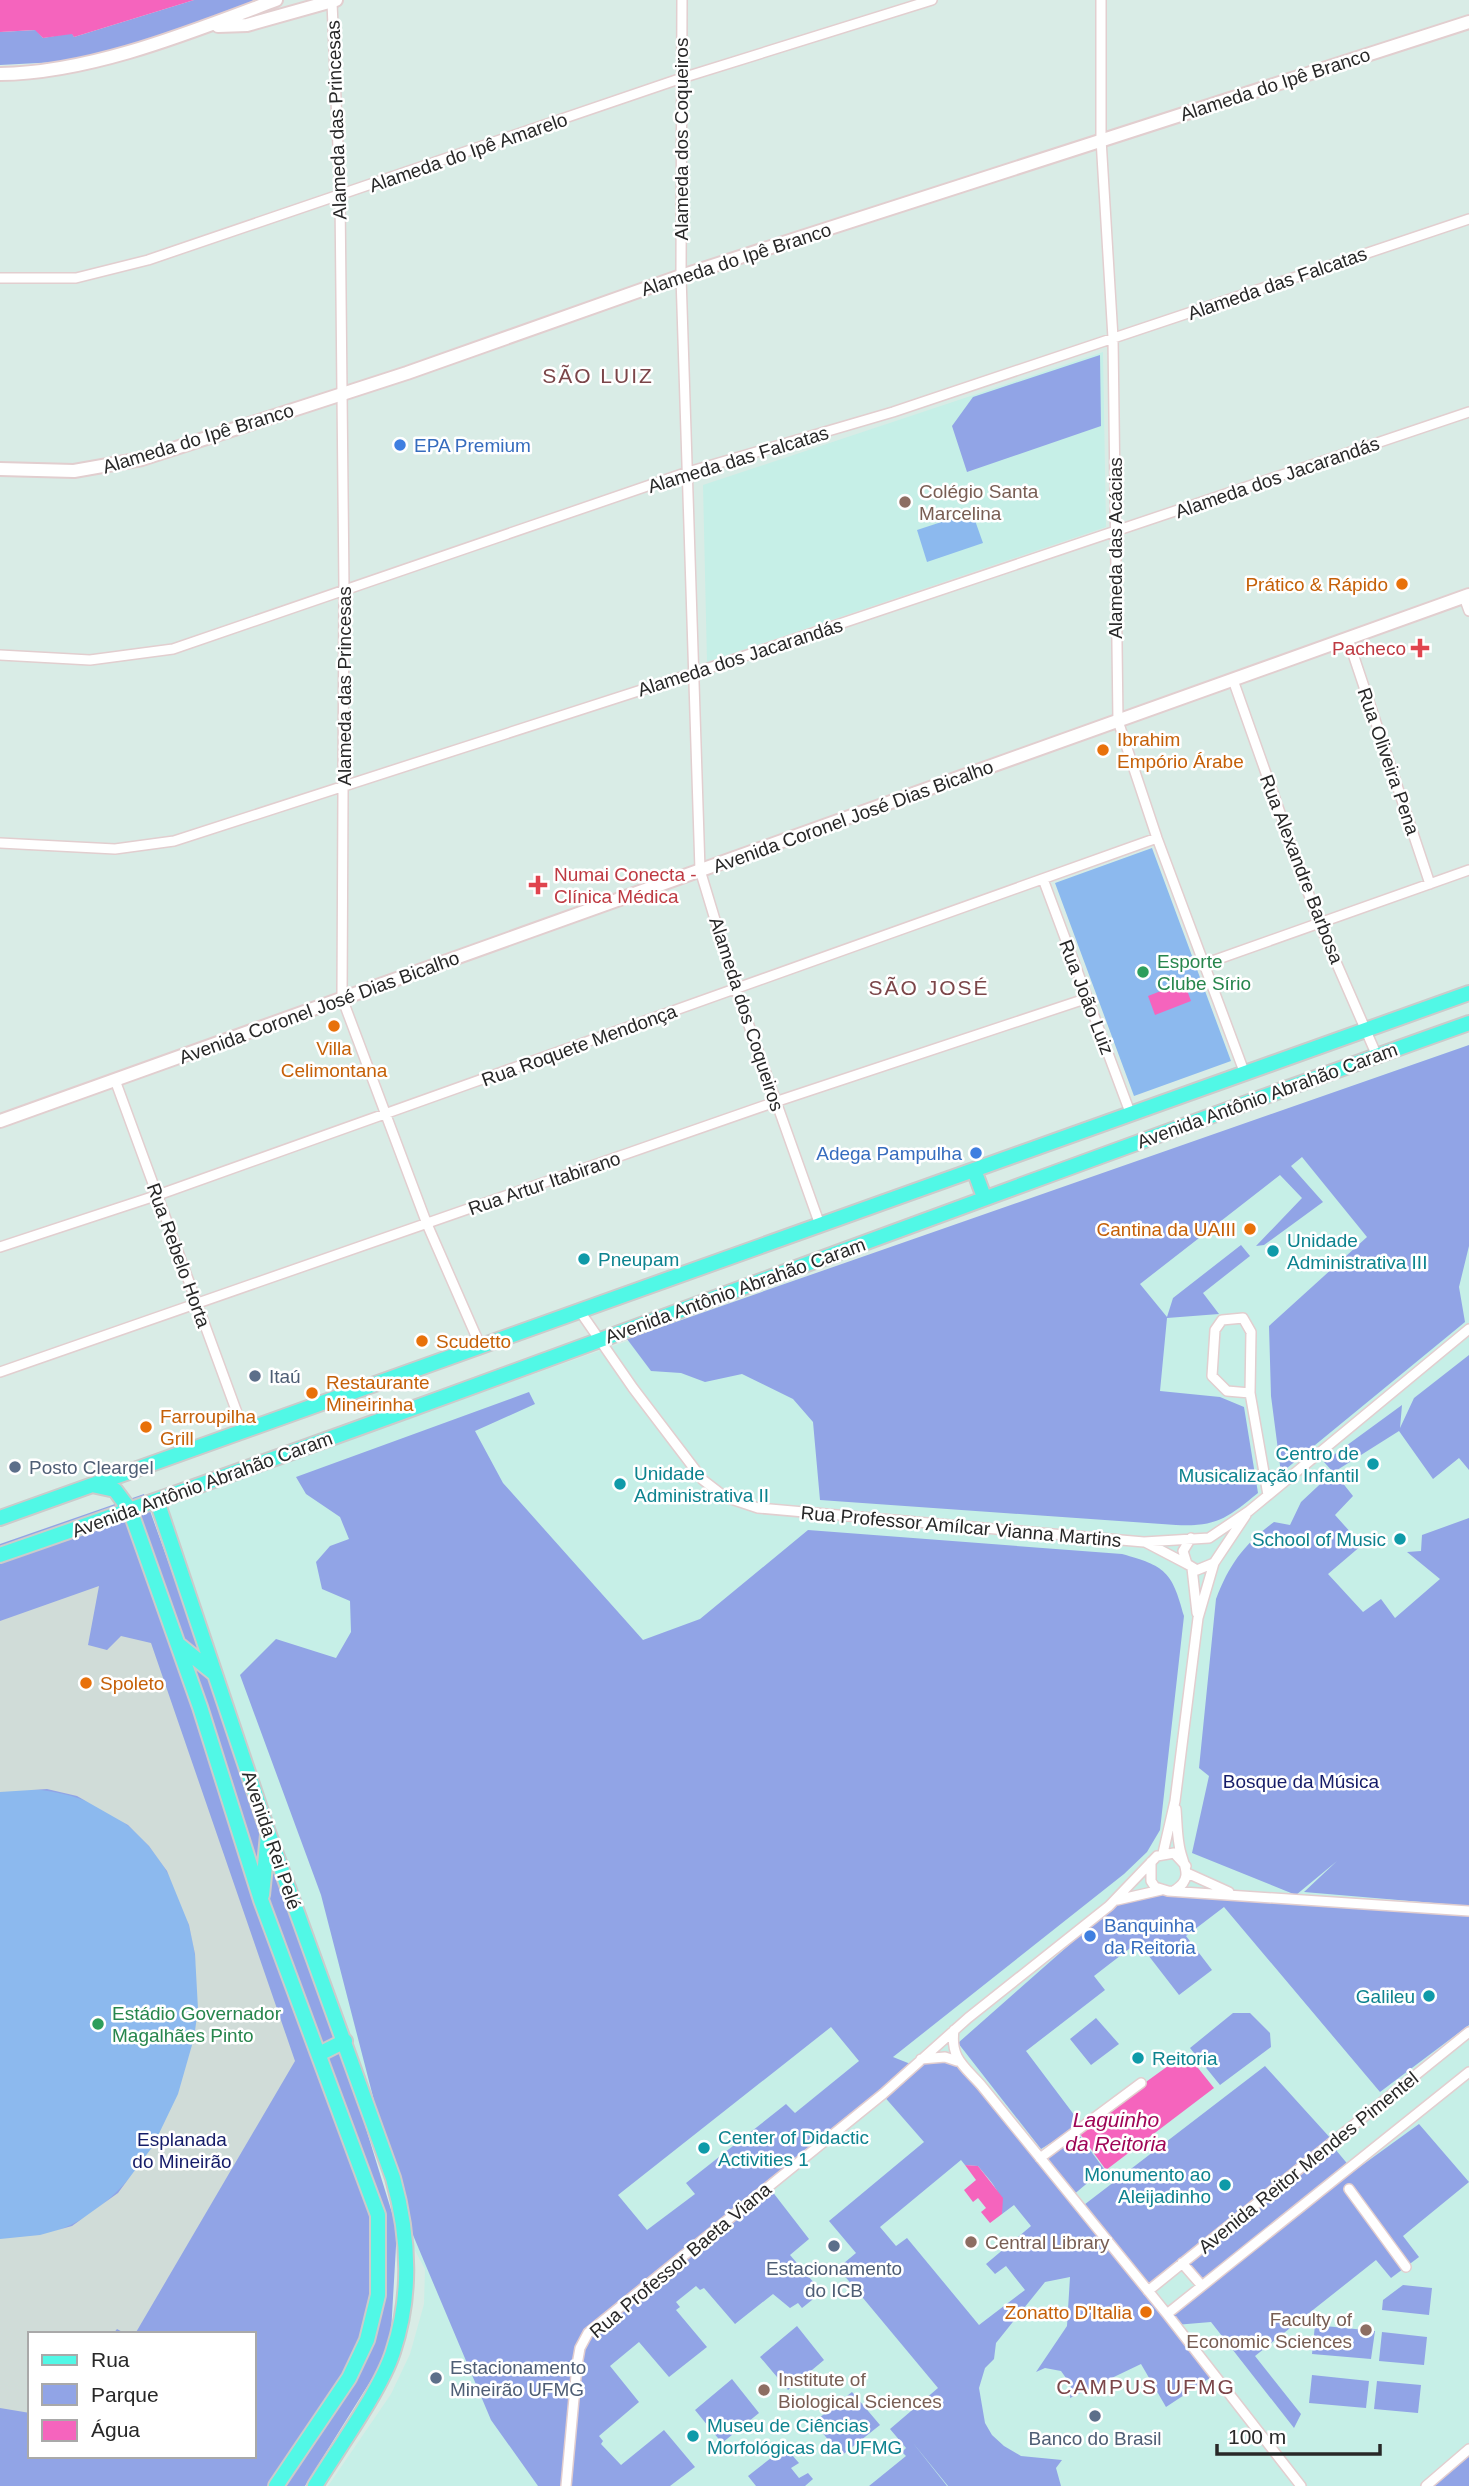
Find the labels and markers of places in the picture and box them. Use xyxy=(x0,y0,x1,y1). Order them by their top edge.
place label: EPA Premium xyxy=(414,435,531,456)
marker: EPA Premium xyxy=(392,437,408,453)
place label: Colégio Santa Marcelina xyxy=(919,481,1039,524)
marker: Colégio Santa Marcelina xyxy=(897,494,913,510)
place label: Prático & Rápido xyxy=(1245,574,1388,595)
marker: Prático & Rápido xyxy=(1394,576,1410,592)
place label: Pacheco xyxy=(1332,638,1406,659)
marker: Pacheco xyxy=(1412,640,1428,656)
place label: Ibrahim Empório Árabe xyxy=(1117,729,1244,772)
marker: Ibrahim Empório Árabe xyxy=(1095,742,1111,758)
place label: Numai Conecta - Clínica Médica xyxy=(554,864,697,907)
marker: Numai Conecta - Clínica Médica xyxy=(528,875,548,895)
place label: Esporte Clube Sírio xyxy=(1157,951,1251,994)
marker: Esporte Clube Sírio xyxy=(1135,964,1151,980)
marker: Villa Celimontana xyxy=(326,1018,342,1034)
place label: Villa Celimontana xyxy=(281,1038,388,1081)
place label: Adega Pampulha xyxy=(816,1143,962,1164)
marker: Adega Pampulha xyxy=(968,1145,984,1161)
place label: Cantina da UAIII xyxy=(1097,1219,1236,1240)
marker: Cantina da UAIII xyxy=(1242,1221,1258,1237)
place label: Unidade Administrativa III xyxy=(1287,1230,1427,1273)
marker: Unidade Administrativa III xyxy=(1265,1243,1281,1259)
place label: Pneupam xyxy=(598,1249,679,1270)
marker: Pneupam xyxy=(576,1251,592,1267)
place label: Scudetto xyxy=(436,1331,511,1352)
marker: Scudetto xyxy=(414,1333,430,1349)
place label: Itaú xyxy=(269,1366,301,1387)
marker: Itaú xyxy=(247,1368,263,1384)
place label: Restaurante Mineirinha xyxy=(326,1372,430,1415)
marker: Restaurante Mineirinha xyxy=(304,1385,320,1401)
place label: Farroupilha Grill xyxy=(160,1406,257,1449)
marker: Farroupilha Grill xyxy=(138,1419,154,1435)
place label: Centro de Musicalização Infantil xyxy=(1178,1443,1359,1486)
marker: Centro de Musicalização Infantil xyxy=(1365,1456,1381,1472)
place label: Posto Cleargel xyxy=(29,1457,154,1478)
marker: Posto Cleargel xyxy=(7,1459,23,1475)
place label: Unidade Administrativa II xyxy=(634,1463,769,1506)
marker: Unidade Administrativa II xyxy=(612,1476,628,1492)
place label: School of Music xyxy=(1252,1529,1386,1550)
marker: School of Music xyxy=(1392,1531,1408,1547)
place label: Spoleto xyxy=(100,1673,164,1694)
marker: Spoleto xyxy=(78,1675,94,1691)
place label: Banquinha da Reitoria xyxy=(1104,1915,1196,1958)
marker: Banquinha da Reitoria xyxy=(1082,1928,1098,1944)
place label: Galileu xyxy=(1356,1986,1415,2007)
marker: Galileu xyxy=(1421,1988,1437,2004)
place label: Estádio Governador Magalhães Pinto xyxy=(112,2003,282,2046)
marker: Estádio Governador Magalhães Pinto xyxy=(90,2016,106,2032)
place label: Reitoria xyxy=(1152,2048,1218,2069)
marker: Reitoria xyxy=(1130,2050,1146,2066)
place label: Center of Didactic Activities 1 xyxy=(718,2127,869,2170)
marker: Center of Didactic Activities 1 xyxy=(696,2140,712,2156)
place label: Monumento ao Aleijadinho xyxy=(1084,2164,1211,2207)
marker: Monumento ao Aleijadinho xyxy=(1217,2177,1233,2193)
place label: Central Library xyxy=(985,2232,1110,2253)
marker: Central Library xyxy=(963,2234,979,2250)
marker: Estacionamento do ICB xyxy=(826,2238,842,2254)
place label: Estacionamento do ICB xyxy=(766,2258,902,2301)
place label: Zonatto D'Italia xyxy=(1005,2302,1132,2323)
marker: Zonatto D'Italia xyxy=(1138,2304,1154,2320)
place label: Faculty of Economic Sciences xyxy=(1186,2309,1353,2352)
marker: Faculty of Economic Sciences xyxy=(1358,2322,1374,2338)
place label: Estacionamento Mineirão UFMG xyxy=(450,2357,586,2400)
place label: Institute of Biological Sciences xyxy=(778,2369,942,2412)
marker: Estacionamento Mineirão UFMG xyxy=(428,2370,444,2386)
marker: Institute of Biological Sciences xyxy=(756,2382,772,2398)
marker: Banco do Brasil xyxy=(1087,2408,1103,2424)
place label: Museu de Ciências Morfológicas da UFMG xyxy=(707,2415,902,2458)
marker: Museu de Ciências Morfológicas da UFMG xyxy=(685,2428,701,2444)
place label: Banco do Brasil xyxy=(1028,2428,1162,2449)

